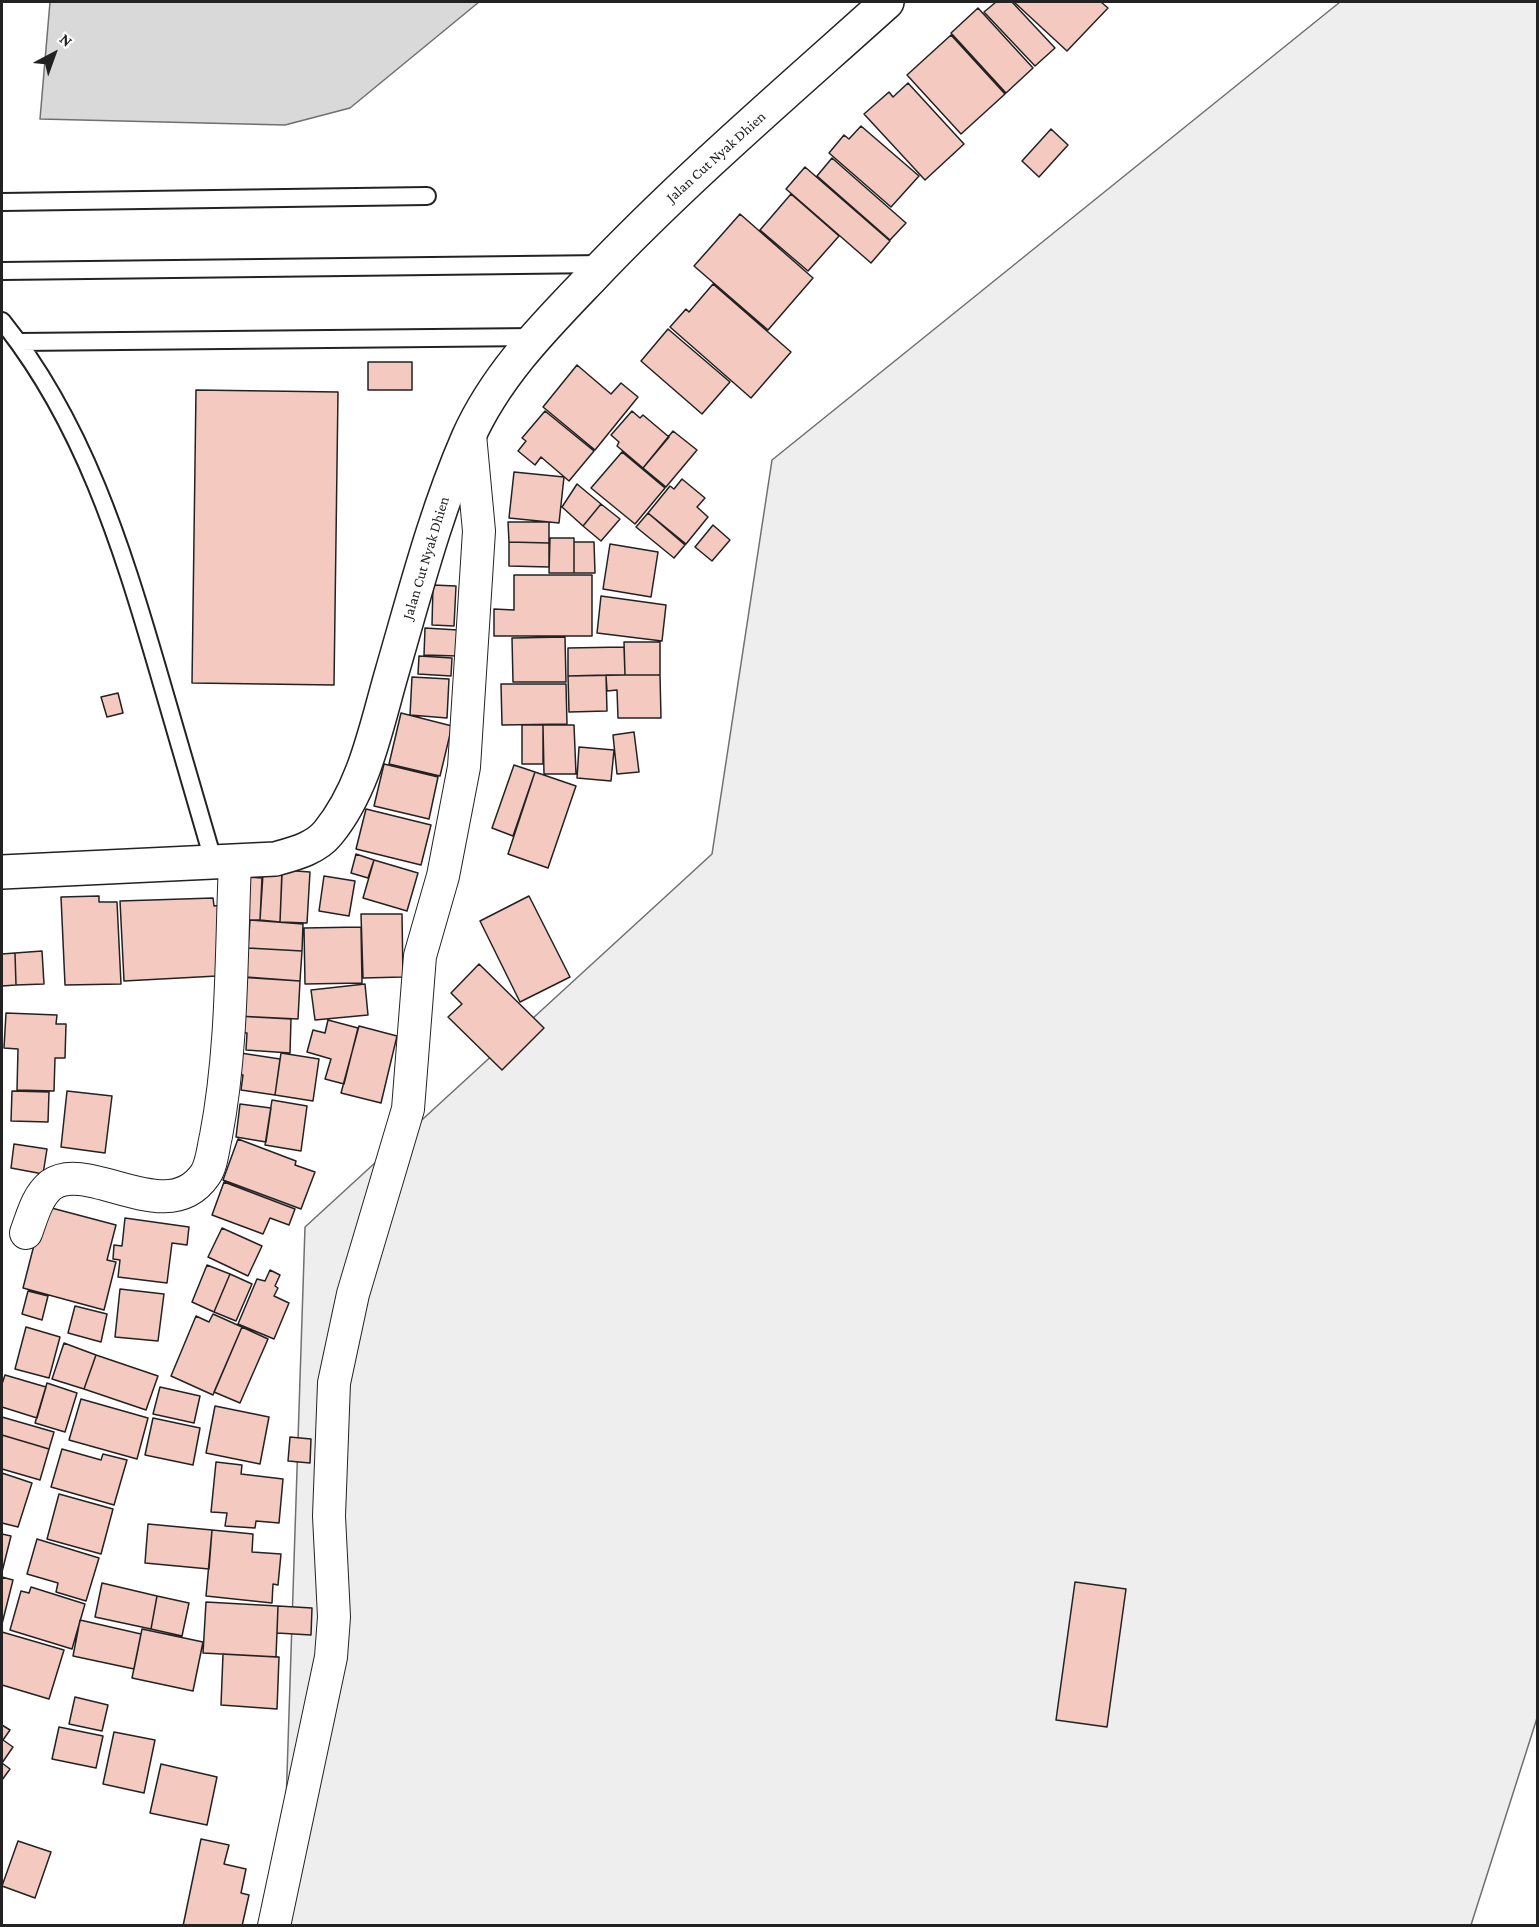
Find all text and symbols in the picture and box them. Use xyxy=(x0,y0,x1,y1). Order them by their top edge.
north arrow xyxy=(24,24,84,84)
text: N xyxy=(56,30,76,50)
street label: Jalan Cut Nyak Dhien xyxy=(663,108,769,206)
street label: Jalan Cut Nyak Dhien xyxy=(399,494,453,622)

